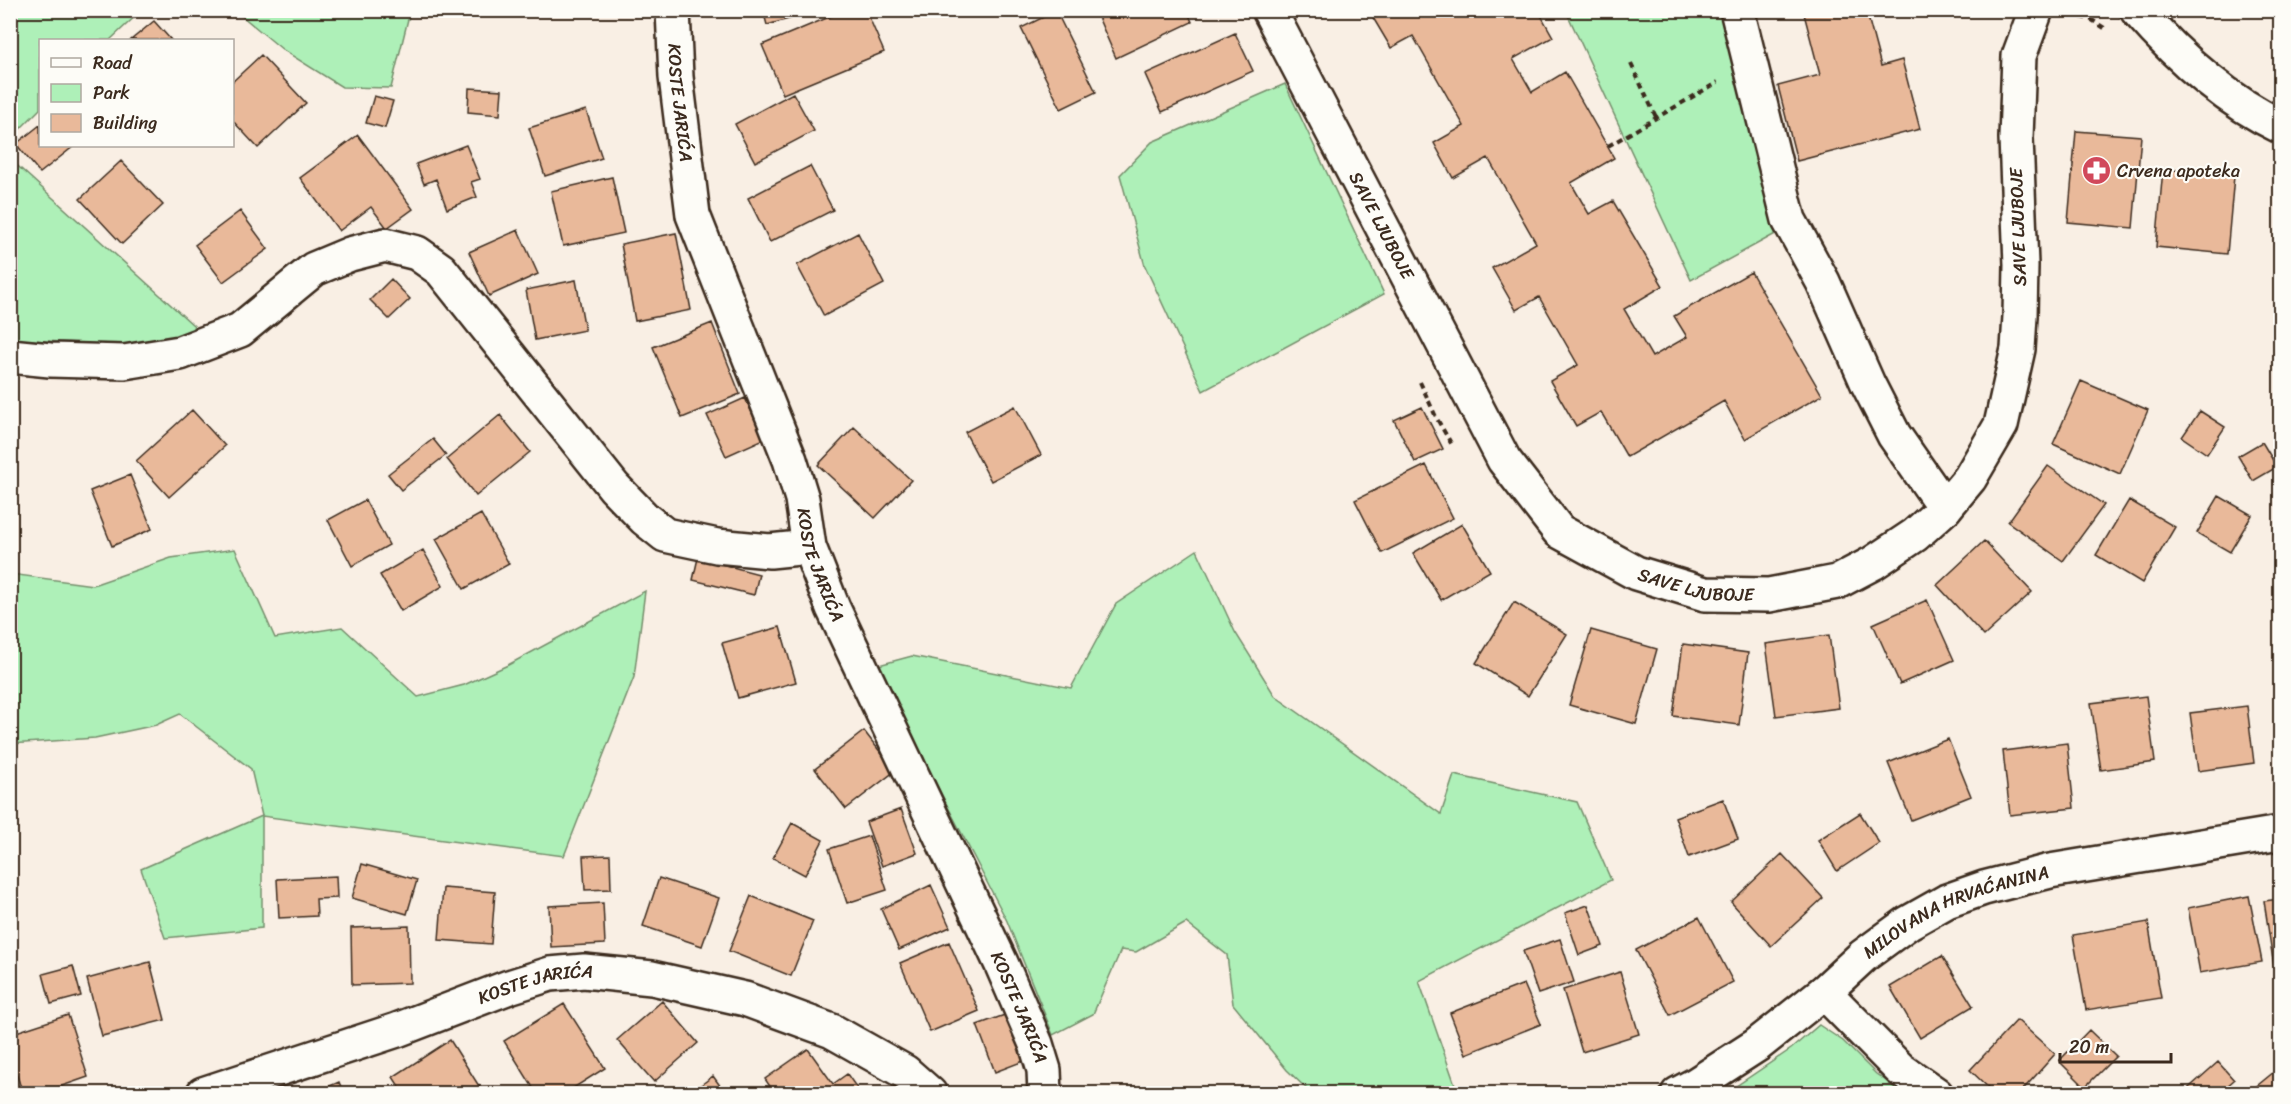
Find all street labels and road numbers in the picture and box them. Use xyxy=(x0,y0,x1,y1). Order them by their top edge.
street label: KOSTE JARIĆA xyxy=(659,43,702,164)
street label: SAVE LJUBOJE xyxy=(1340,166,1424,286)
street label: SAVE LJUBOJE xyxy=(2000,166,2036,287)
street label: KOSTE JARIĆA xyxy=(787,506,853,627)
street label: SAVE LJUBOJE xyxy=(1634,558,1755,611)
street label: MILOVANA HRVAĆANINA xyxy=(1856,856,2052,967)
street label: KOSTE JARIĆA xyxy=(982,946,1057,1067)
street label: KOSTE JARIĆA xyxy=(473,955,595,1014)

